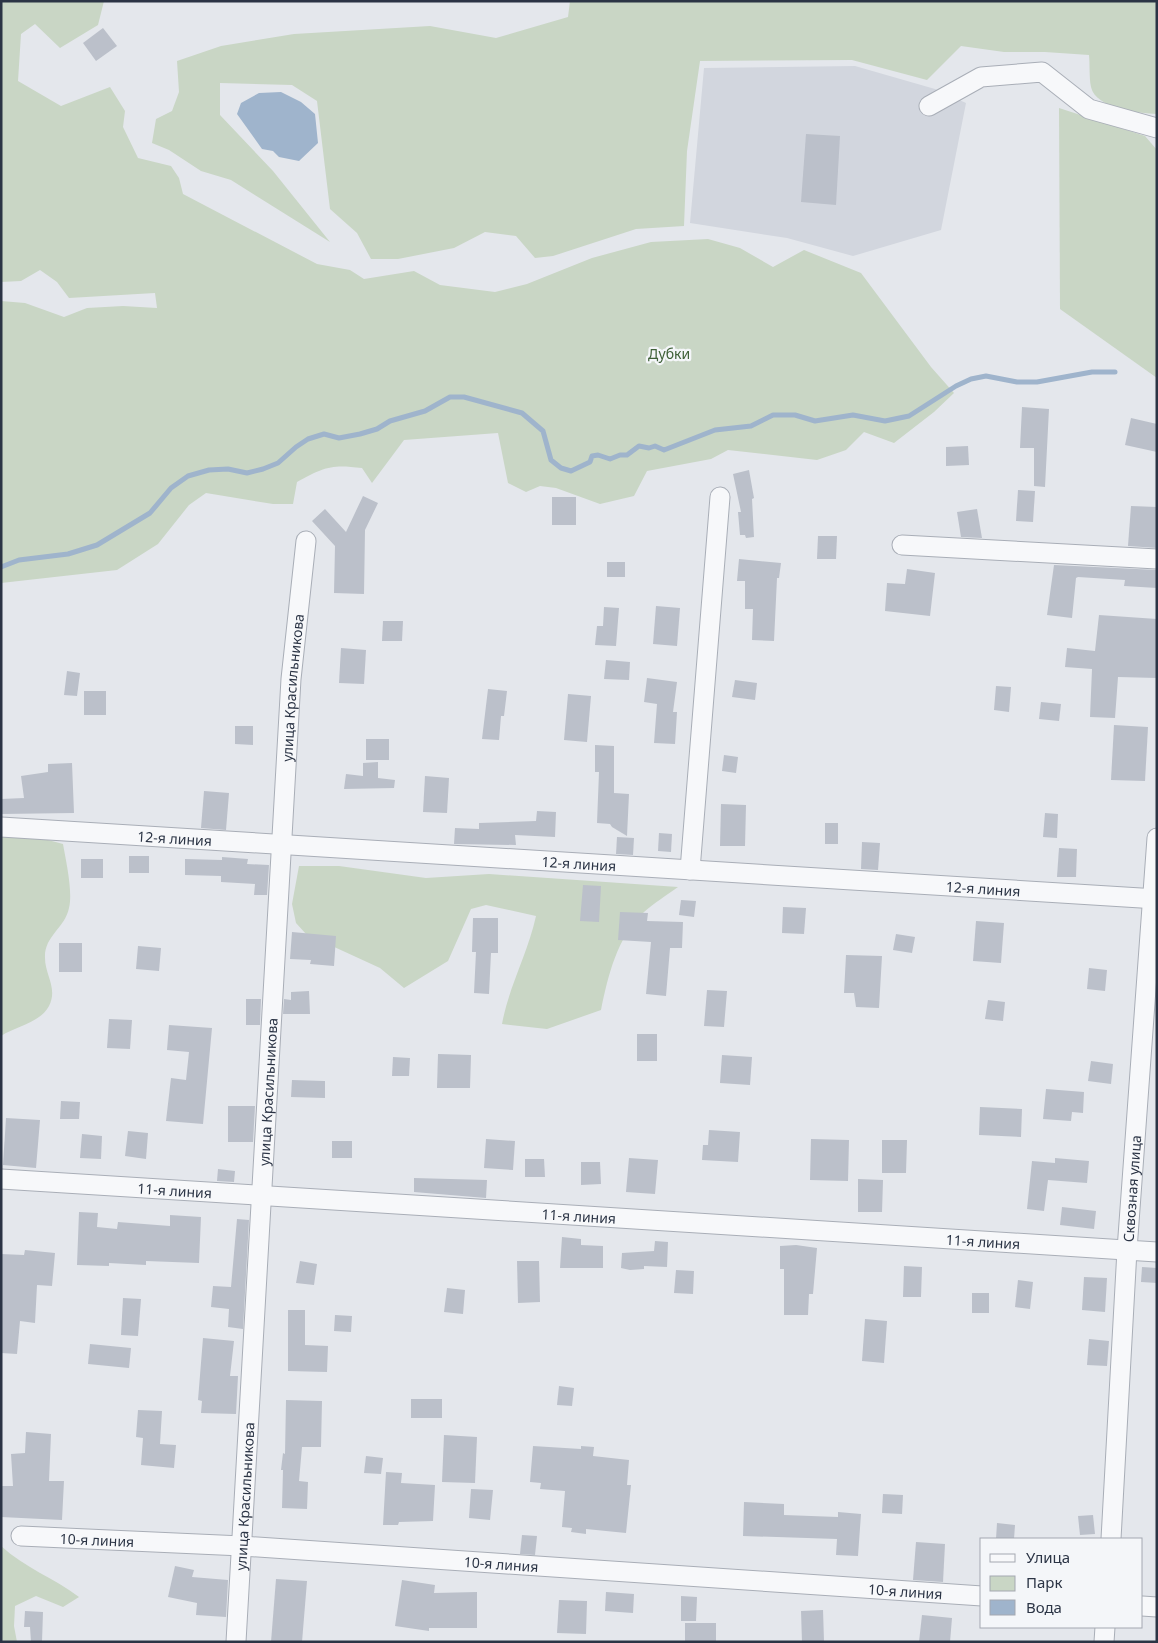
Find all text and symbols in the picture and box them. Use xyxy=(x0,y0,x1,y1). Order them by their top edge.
park label: Дубки xyxy=(648,344,690,363)
street label: улица Красильникова xyxy=(277,613,308,762)
street label: 12-я линия xyxy=(137,826,212,850)
street label: 12-я линия xyxy=(541,851,617,875)
street label: 12-я линия xyxy=(945,876,1021,900)
street label: улица Красильникова xyxy=(254,1017,281,1167)
street label: Сквозная улица xyxy=(1118,1134,1145,1243)
street label: 11-я линия xyxy=(137,1178,212,1202)
street label: 11-я линия xyxy=(541,1204,617,1227)
street label: 11-я линия xyxy=(945,1229,1021,1253)
street label: улица Красильникова xyxy=(231,1422,258,1571)
street label: 10-я линия xyxy=(59,1528,135,1551)
legend xyxy=(980,1538,1143,1628)
text: Улица xyxy=(1026,1547,1070,1567)
street label: 10-я линия xyxy=(463,1552,539,1576)
text: Парк xyxy=(1026,1572,1062,1592)
street label: 10-я линия xyxy=(867,1579,943,1603)
text: Вода xyxy=(1026,1597,1062,1617)

